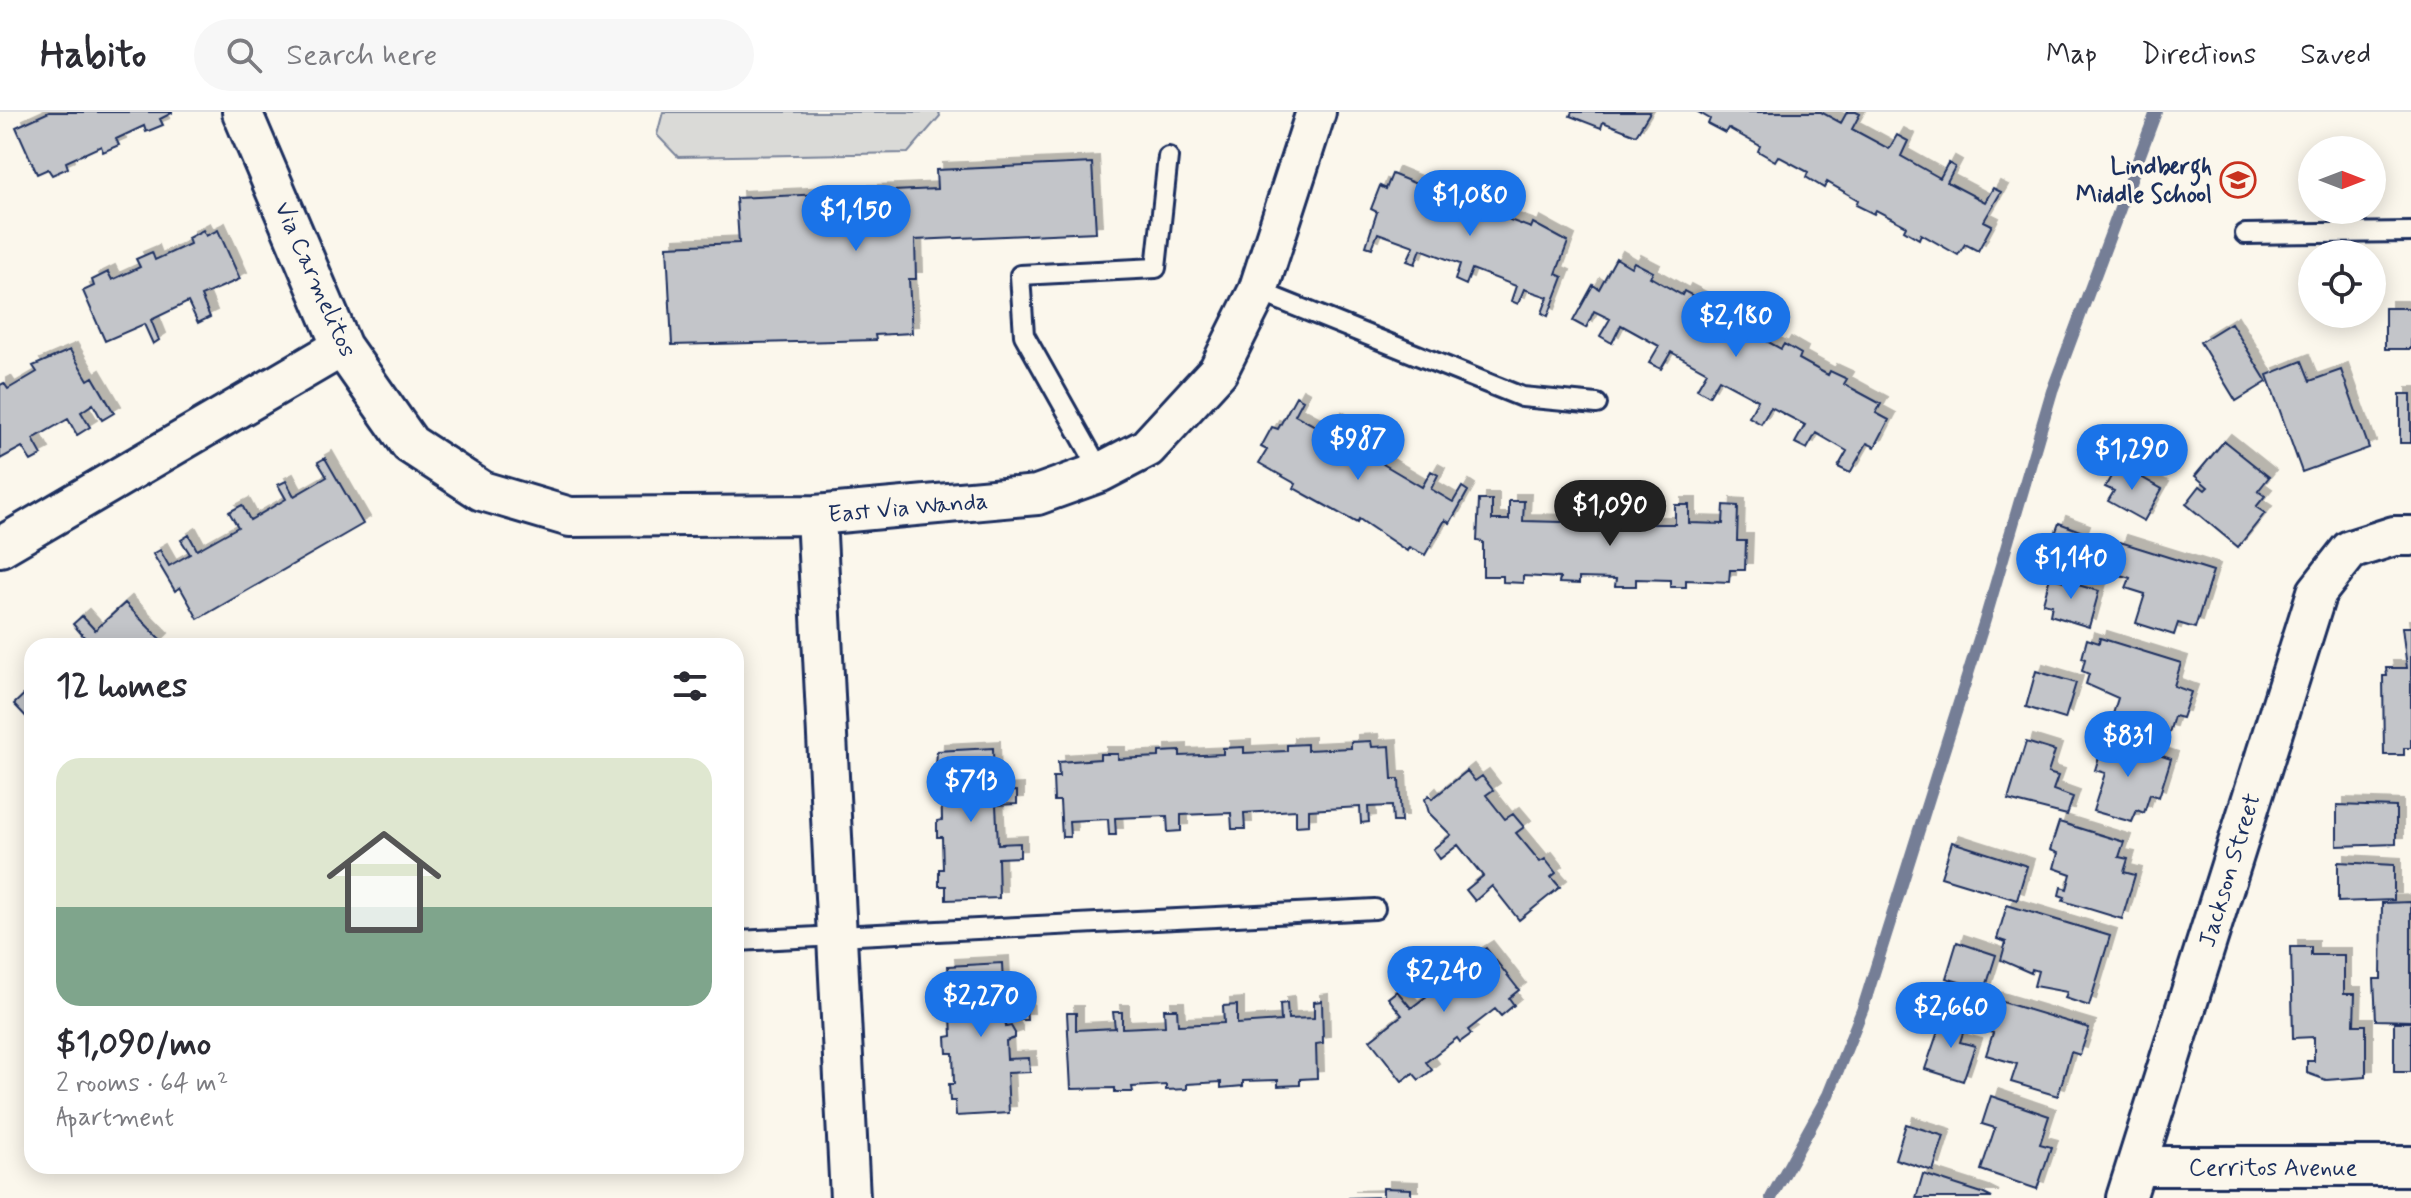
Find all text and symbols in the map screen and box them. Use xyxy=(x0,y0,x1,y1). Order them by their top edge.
search box xyxy=(194,19,754,91)
text: Habito xyxy=(40,31,146,80)
icon: search xyxy=(222,33,266,77)
text: Search here xyxy=(286,36,437,75)
text: Map xyxy=(2046,37,2097,74)
text: Directions xyxy=(2141,37,2256,74)
text: Saved xyxy=(2300,37,2371,74)
north arrow xyxy=(2298,136,2386,224)
map controls xyxy=(2298,136,2386,328)
place label: Lindbergh Middle School xyxy=(2076,152,2212,211)
school or university icon: Lindbergh Middle School xyxy=(2219,161,2257,199)
pin: $1,080 xyxy=(1405,170,1535,238)
text: $1,080 xyxy=(1432,179,1508,213)
pin: $1,150 xyxy=(791,185,921,253)
text: $1,150 xyxy=(820,194,892,228)
street label: Via Carmelitos xyxy=(267,197,363,362)
button: locate xyxy=(2298,240,2386,328)
pin: $2,180 xyxy=(1671,291,1801,359)
text: $2,180 xyxy=(1699,300,1773,334)
pin: $987 xyxy=(1311,414,1405,482)
text: $987 xyxy=(1330,423,1386,457)
pin: $1,290 xyxy=(2067,424,2197,492)
text: $1,290 xyxy=(2095,433,2169,467)
pin: $1,090 xyxy=(1545,480,1675,548)
street label: East Via Wanda xyxy=(827,486,989,531)
text: $1,090 xyxy=(1572,489,1648,523)
pin: $1,140 xyxy=(2006,533,2136,601)
text: $1,140 xyxy=(2034,542,2108,576)
text: 12 homes xyxy=(56,664,187,709)
icon: filters xyxy=(668,664,712,708)
pin: $831 xyxy=(2081,711,2175,779)
text: $831 xyxy=(2102,720,2154,754)
pin: $713 xyxy=(924,756,1018,824)
text: $713 xyxy=(945,765,997,799)
street label: Jackson Street xyxy=(2192,790,2269,951)
icon: home xyxy=(312,810,456,954)
pin: $2,240 xyxy=(1379,946,1509,1014)
text: $2,240 xyxy=(1405,955,1483,989)
pin: $2,270 xyxy=(916,971,1046,1039)
text: $2,270 xyxy=(943,980,1019,1014)
pin: $2,660 xyxy=(1886,982,2016,1050)
text: $2,660 xyxy=(1914,991,1988,1025)
text: $1,090/mo xyxy=(56,1022,211,1067)
text: 2 rooms · 64 m² xyxy=(56,1067,228,1101)
text: Apartment xyxy=(56,1101,174,1135)
street label: Cerritos Avenue xyxy=(2189,1153,2358,1184)

